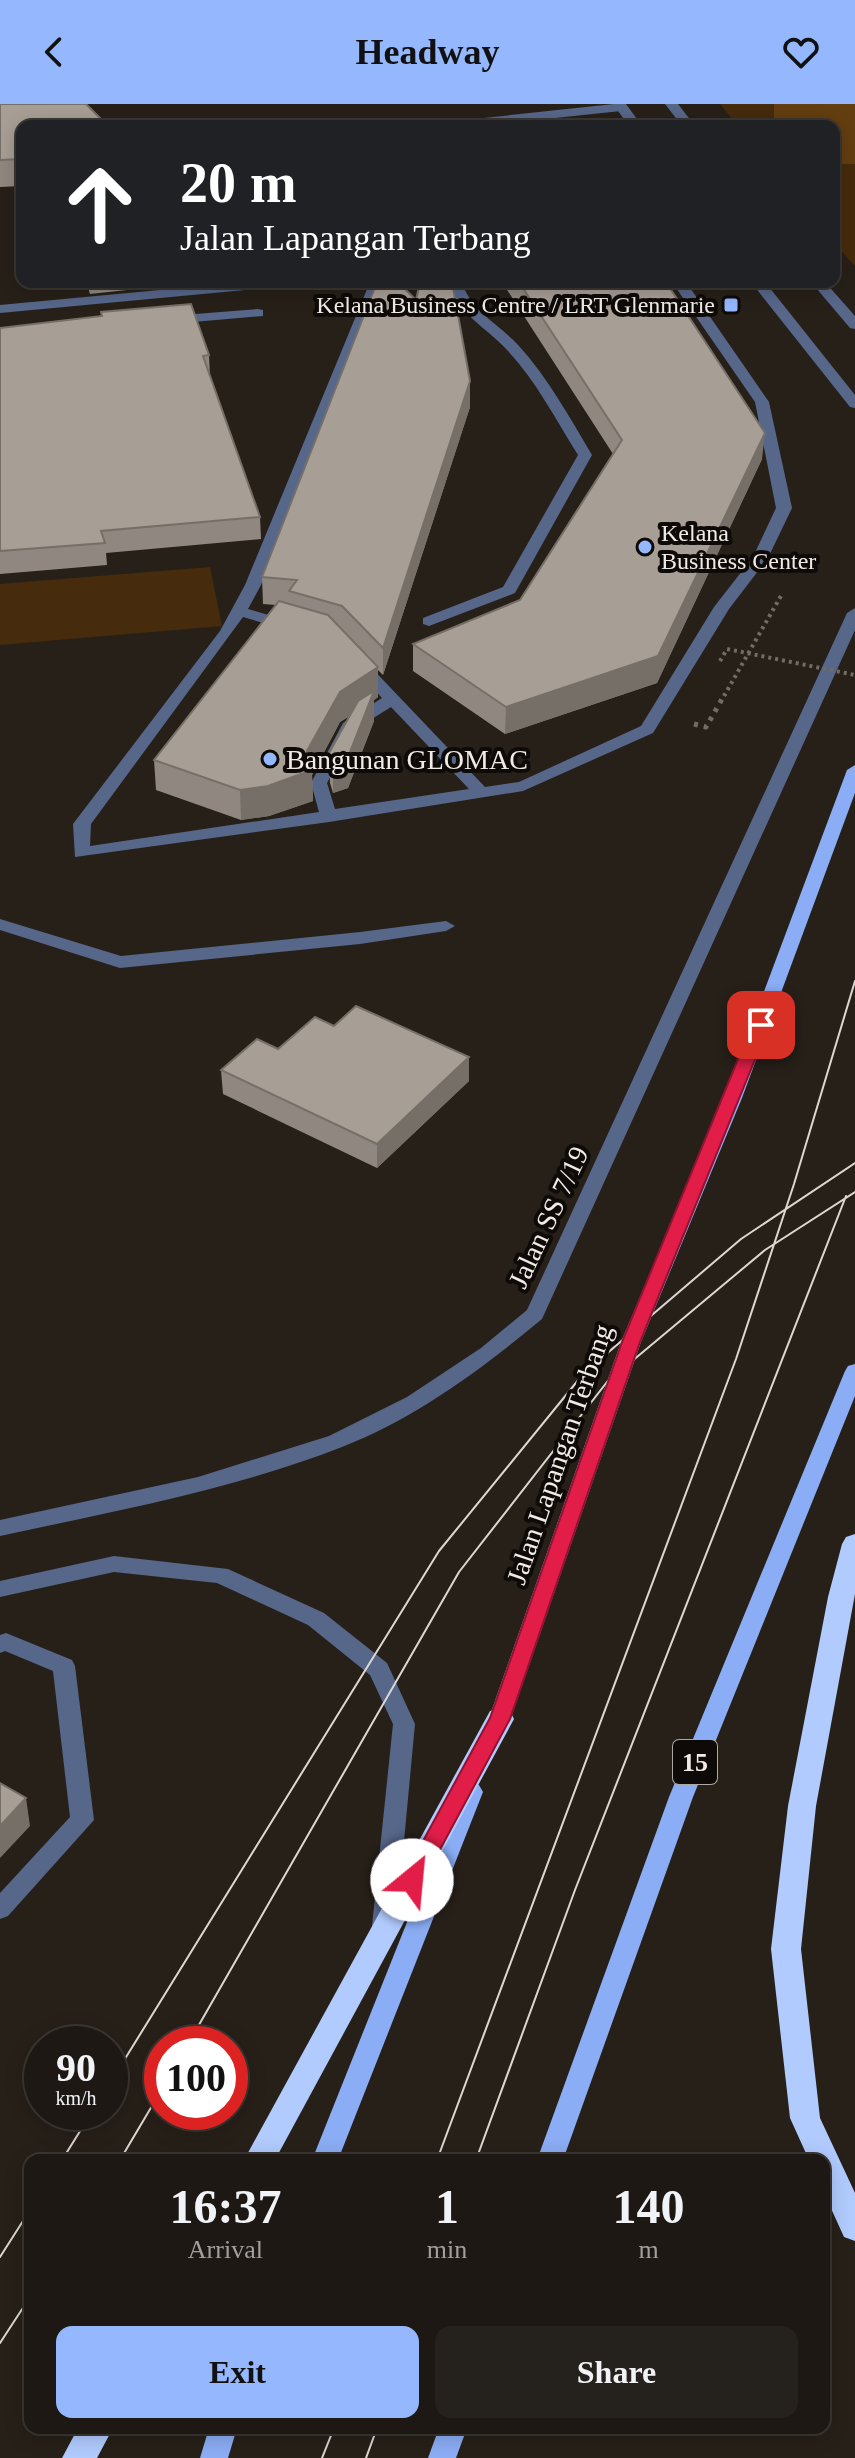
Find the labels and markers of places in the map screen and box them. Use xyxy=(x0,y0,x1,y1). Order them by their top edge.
place label: Kelana Business Centre / LRT Glenmarie xyxy=(316,292,715,318)
marker: Kelana Business Centre / LRT Glenmarie xyxy=(722,296,740,314)
place label: Kelana Business Center xyxy=(661,520,816,574)
marker: Kelana Business Center xyxy=(636,538,654,556)
place label: Bangunan GLOMAC xyxy=(286,744,528,775)
marker: Bangunan GLOMAC xyxy=(261,750,279,768)
pin xyxy=(727,991,795,1059)

